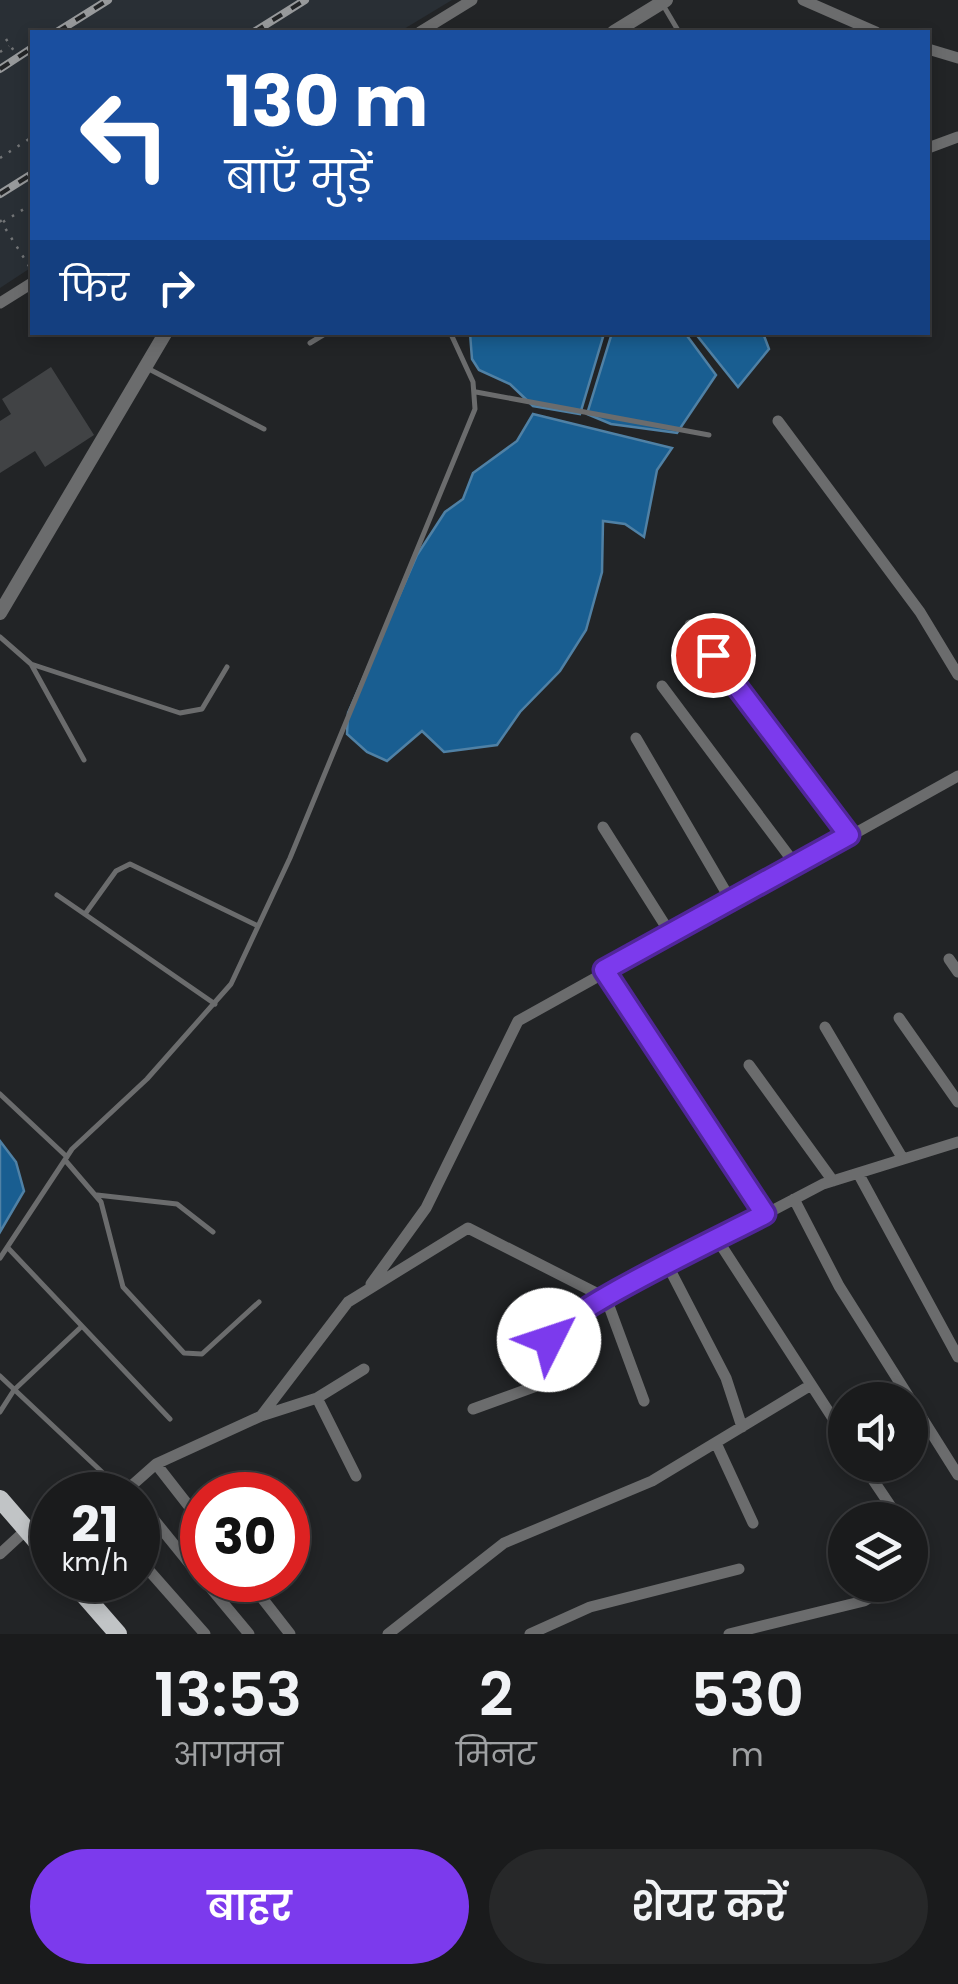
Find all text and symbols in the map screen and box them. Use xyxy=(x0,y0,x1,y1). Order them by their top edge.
text: 130 m xyxy=(225,52,428,151)
icon: left xyxy=(60,70,190,200)
text: बाएँ मुड़ें xyxy=(225,146,372,209)
icon: right xyxy=(149,260,204,315)
text: फिर xyxy=(60,261,129,314)
pin xyxy=(671,613,756,698)
icon: arrive xyxy=(686,628,741,683)
position arrow xyxy=(497,1288,601,1392)
map controls xyxy=(828,1382,928,1602)
button: sound xyxy=(828,1382,928,1482)
speed limit sign: 30 xyxy=(180,1472,310,1602)
text: 21 xyxy=(71,1489,119,1560)
button: layers xyxy=(828,1502,928,1602)
text: km/h xyxy=(62,1545,128,1580)
text: 13:53 xyxy=(154,1653,302,1737)
text: 2 xyxy=(479,1653,514,1737)
text: 530 xyxy=(691,1653,804,1737)
text: आगमन xyxy=(173,1732,283,1777)
text: मिनट xyxy=(456,1732,537,1777)
text: m xyxy=(731,1732,764,1777)
button: बाहर xyxy=(30,1849,469,1964)
button: शेयर करें xyxy=(489,1849,928,1964)

